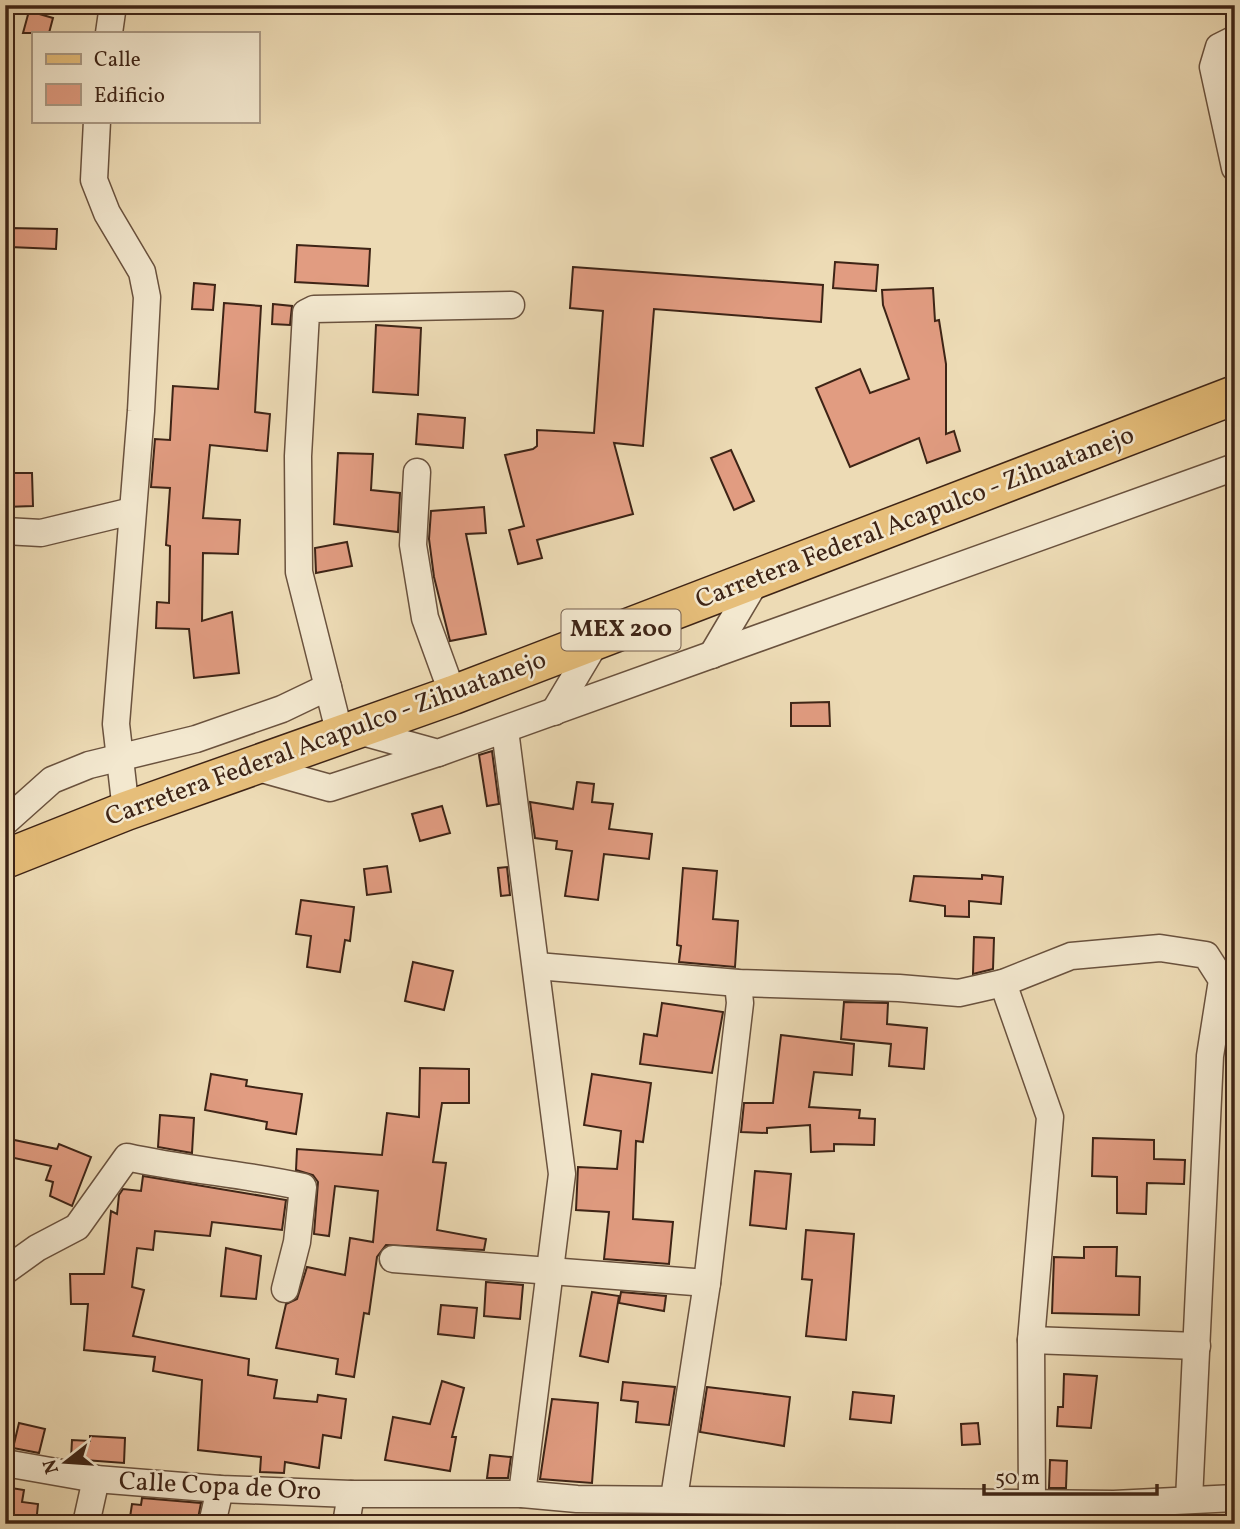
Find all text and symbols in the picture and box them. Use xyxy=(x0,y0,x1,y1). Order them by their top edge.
legend xyxy=(32,32,259,122)
text: Calle xyxy=(94,46,141,75)
text: Edificio xyxy=(94,82,165,111)
street label: Carretera Federal Acapulco - Zihuatanejo xyxy=(690,417,1140,619)
road number: MEX 200 xyxy=(562,610,680,650)
street label: Carretera Federal Acapulco - Zihuatanejo xyxy=(100,642,552,836)
north arrow xyxy=(32,1428,102,1498)
scale bar xyxy=(984,1452,1158,1496)
text: N xyxy=(37,1456,66,1477)
street label: Calle Copa de Oro xyxy=(118,1464,322,1510)
text: 50 m xyxy=(995,1464,1040,1493)

